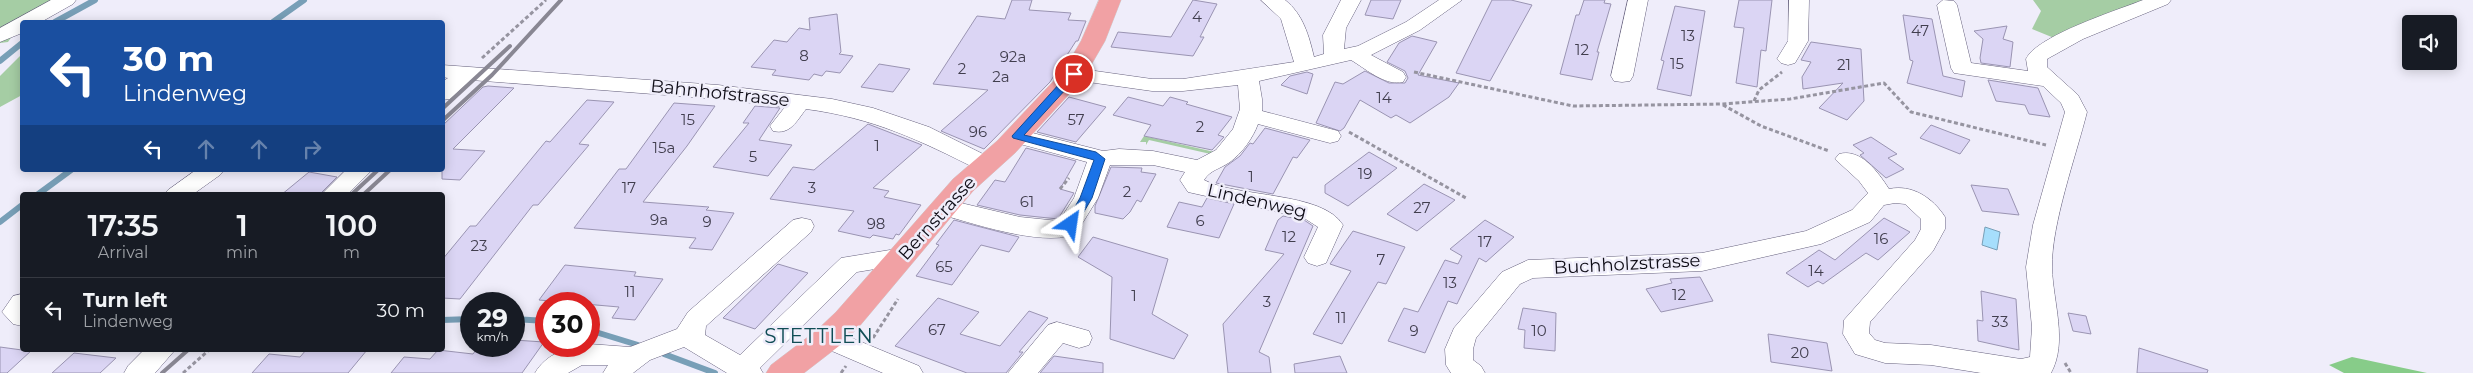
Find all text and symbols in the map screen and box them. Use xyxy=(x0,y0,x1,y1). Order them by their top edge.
house number: 4 xyxy=(1192,7,1202,26)
map controls xyxy=(2402,15,2457,70)
button: sound xyxy=(2402,15,2457,70)
house number: 47 xyxy=(1911,21,1929,40)
house number: 13 xyxy=(1681,26,1695,45)
text: 30 m xyxy=(123,37,214,80)
icon: left xyxy=(40,40,105,105)
house number: 12 xyxy=(1575,40,1589,59)
house number: 8 xyxy=(799,46,809,65)
house number: 92a xyxy=(1000,47,1026,66)
pin xyxy=(1053,53,1095,95)
house number: 15 xyxy=(1670,54,1684,73)
house number: 21 xyxy=(1837,55,1851,74)
house number: 2 xyxy=(958,59,966,78)
icon: arrive xyxy=(1060,60,1088,88)
house number: 2a xyxy=(992,67,1010,86)
street label: Bahnhofstrasse xyxy=(649,75,791,111)
text: Lindenweg xyxy=(123,80,247,107)
house number: 14 xyxy=(1376,88,1392,107)
house number: 15 xyxy=(681,110,695,129)
house number: 57 xyxy=(1067,110,1085,129)
house number: 2 xyxy=(1196,117,1204,136)
house number: 96 xyxy=(969,122,987,141)
icon: left xyxy=(139,135,167,163)
icon: ahead xyxy=(192,135,220,163)
icon: ahead xyxy=(245,135,273,163)
icon: right xyxy=(298,135,326,163)
house number: 1 xyxy=(874,136,880,155)
house number: 15a xyxy=(653,138,675,157)
house number: 5 xyxy=(749,147,757,166)
house number: 19 xyxy=(1358,164,1372,183)
house number: 1 xyxy=(1248,167,1254,186)
street label: Bernstrasse xyxy=(894,171,980,264)
house number: 17 xyxy=(622,178,636,197)
house number: 3 xyxy=(808,178,816,197)
street label: Lindenweg xyxy=(1205,179,1309,223)
house number: 2 xyxy=(1123,182,1131,201)
house number: 61 xyxy=(1020,192,1034,211)
position arrow xyxy=(1044,197,1096,249)
house number: 27 xyxy=(1413,198,1431,217)
text: 17:35 xyxy=(88,207,159,244)
text: 1 xyxy=(236,207,248,244)
text: 100 xyxy=(326,207,378,244)
house number: 9a xyxy=(650,210,668,229)
house number: 6 xyxy=(1195,211,1205,230)
house number: 9 xyxy=(702,212,712,231)
house number: 98 xyxy=(867,214,885,233)
house number: 12 xyxy=(1282,227,1296,246)
house number: 16 xyxy=(1874,229,1888,248)
house number: 17 xyxy=(1478,232,1492,251)
house number: 23 xyxy=(471,236,487,255)
text: Arrival xyxy=(98,243,148,262)
text: min xyxy=(226,243,258,262)
text: m xyxy=(343,243,360,262)
street label: Buchholzstrasse xyxy=(1553,249,1701,279)
house number: 7 xyxy=(1377,250,1386,269)
house number: 65 xyxy=(935,257,953,276)
house number: 14 xyxy=(1808,261,1824,280)
house number: 13 xyxy=(1443,273,1457,292)
house number: 11 xyxy=(625,282,635,301)
house number: 12 xyxy=(1672,285,1686,304)
house number: 1 xyxy=(1131,286,1137,305)
text: Turn left xyxy=(83,289,168,312)
speed limit sign: 30 xyxy=(535,292,600,357)
house number: 3 xyxy=(1263,292,1271,311)
icon: left xyxy=(40,296,68,324)
text: 30 m xyxy=(377,299,425,322)
text: 29 xyxy=(477,303,508,333)
house number: 11 xyxy=(1336,308,1346,327)
text: Lindenweg xyxy=(83,312,173,331)
house number: 33 xyxy=(1992,312,2008,331)
house number: 67 xyxy=(928,320,946,339)
house number: 9 xyxy=(1409,321,1419,340)
house number: 10 xyxy=(1531,321,1547,340)
district label: STETTLEN xyxy=(764,324,874,348)
text: km/h xyxy=(476,329,509,344)
house number: 20 xyxy=(1791,343,1809,362)

